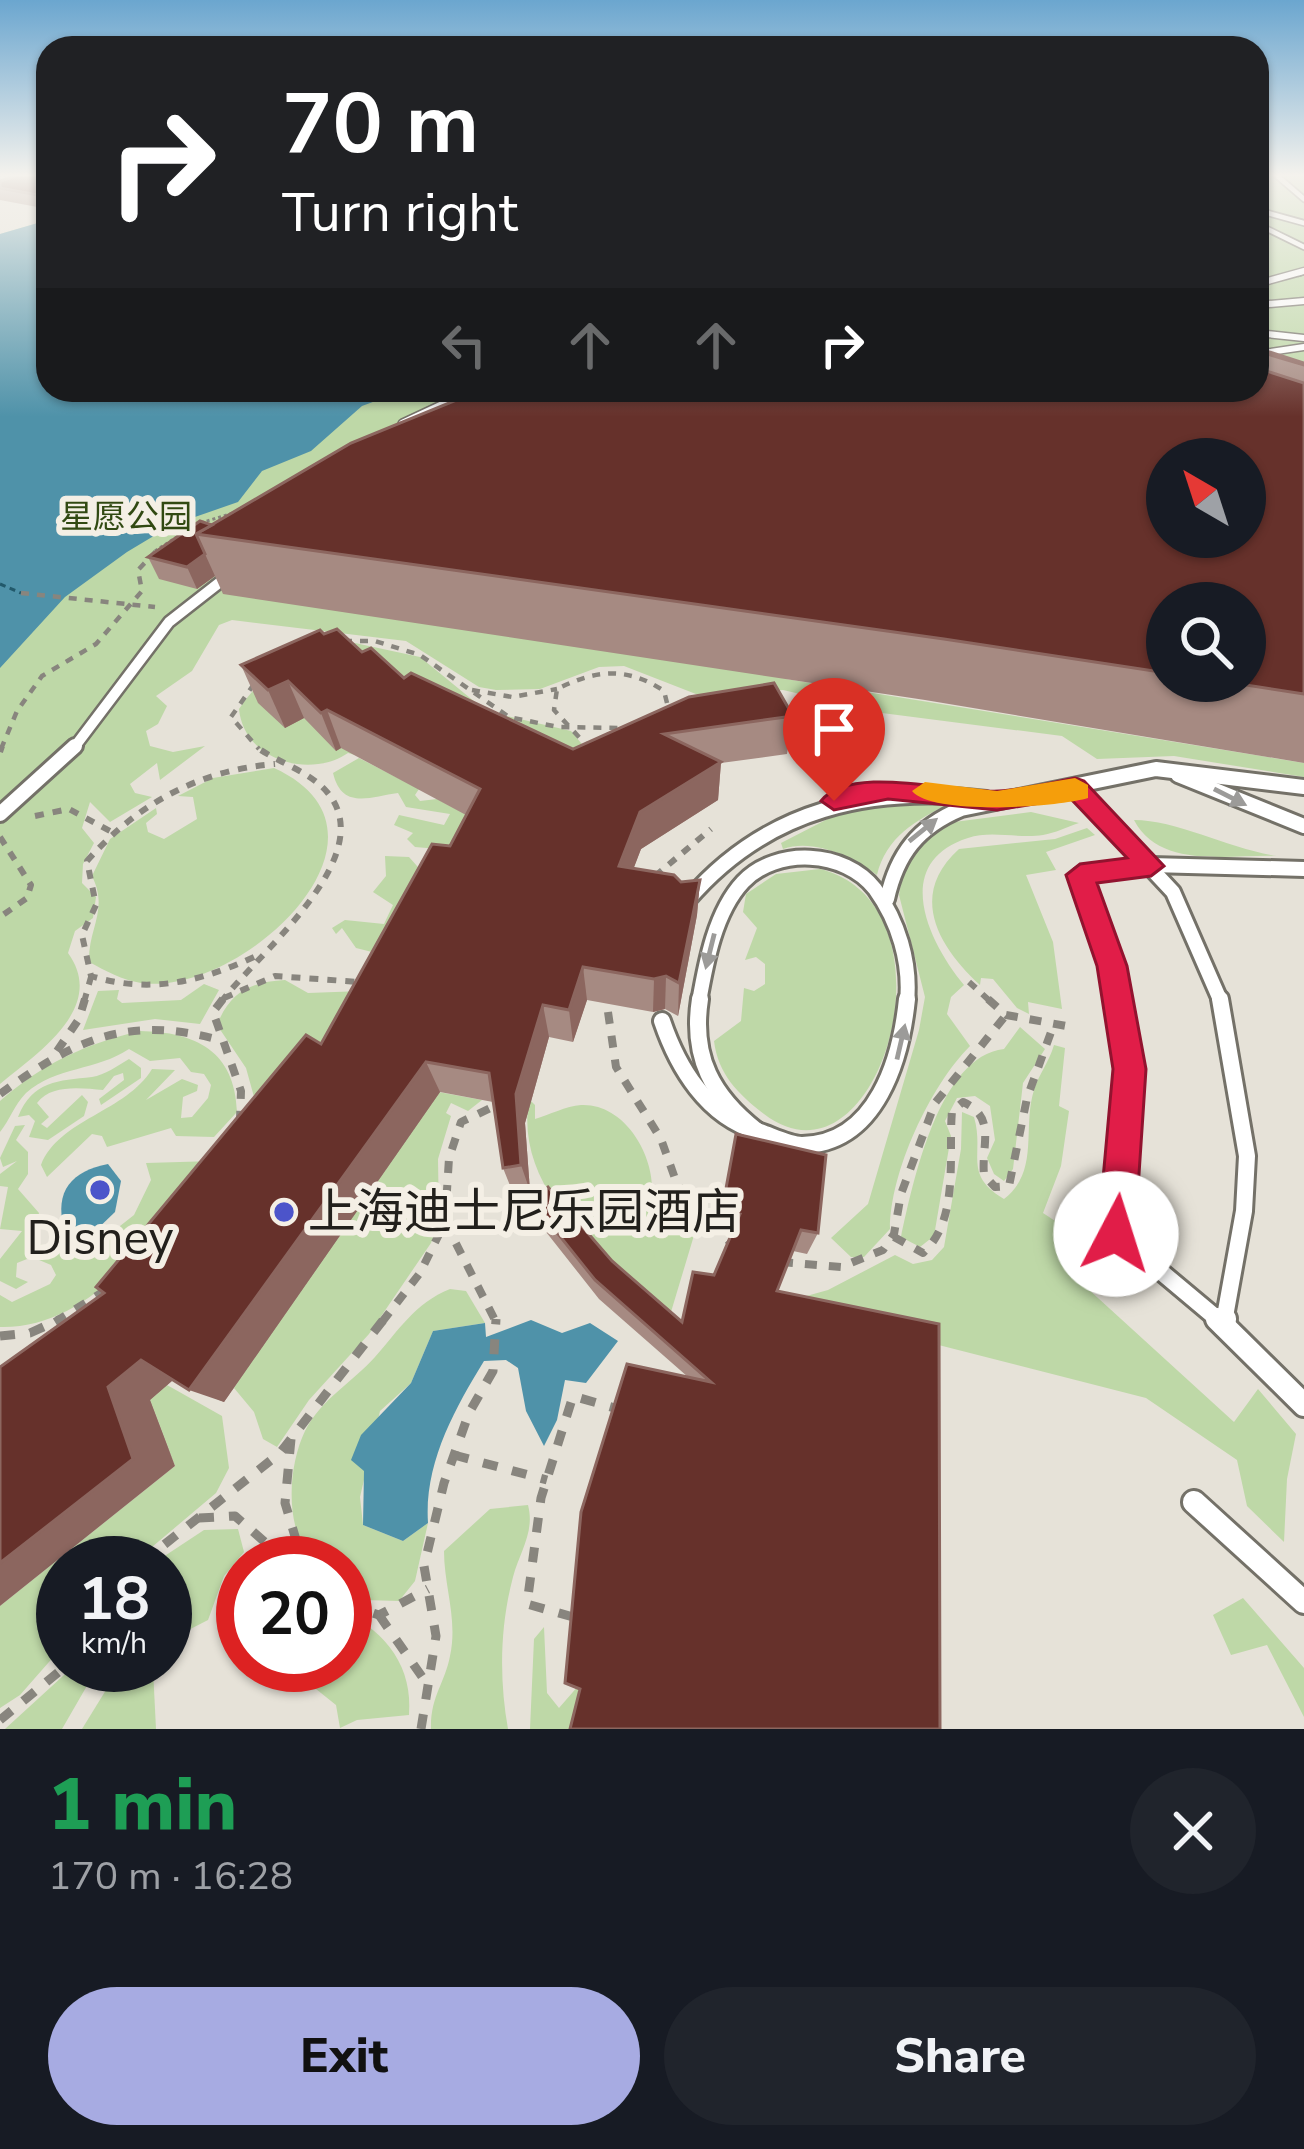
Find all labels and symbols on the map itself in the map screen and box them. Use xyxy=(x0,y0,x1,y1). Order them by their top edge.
north arrow xyxy=(1146,438,1266,558)
park label: 星愿公园 xyxy=(60,495,192,540)
pin xyxy=(783,678,885,801)
one-way arrow xyxy=(1213,787,1247,807)
one-way arrow xyxy=(907,818,938,843)
one-way arrow xyxy=(700,933,719,970)
one-way arrow xyxy=(892,1024,911,1061)
position arrow xyxy=(1053,1171,1179,1297)
marker: Disney xyxy=(87,1177,113,1203)
place label: 上海迪士尼乐园酒店 xyxy=(308,1179,740,1245)
marker: 上海迪士尼乐园酒店 xyxy=(271,1199,297,1225)
place label: Disney xyxy=(26,1205,174,1271)
speed limit sign: 20 xyxy=(216,1536,372,1692)

